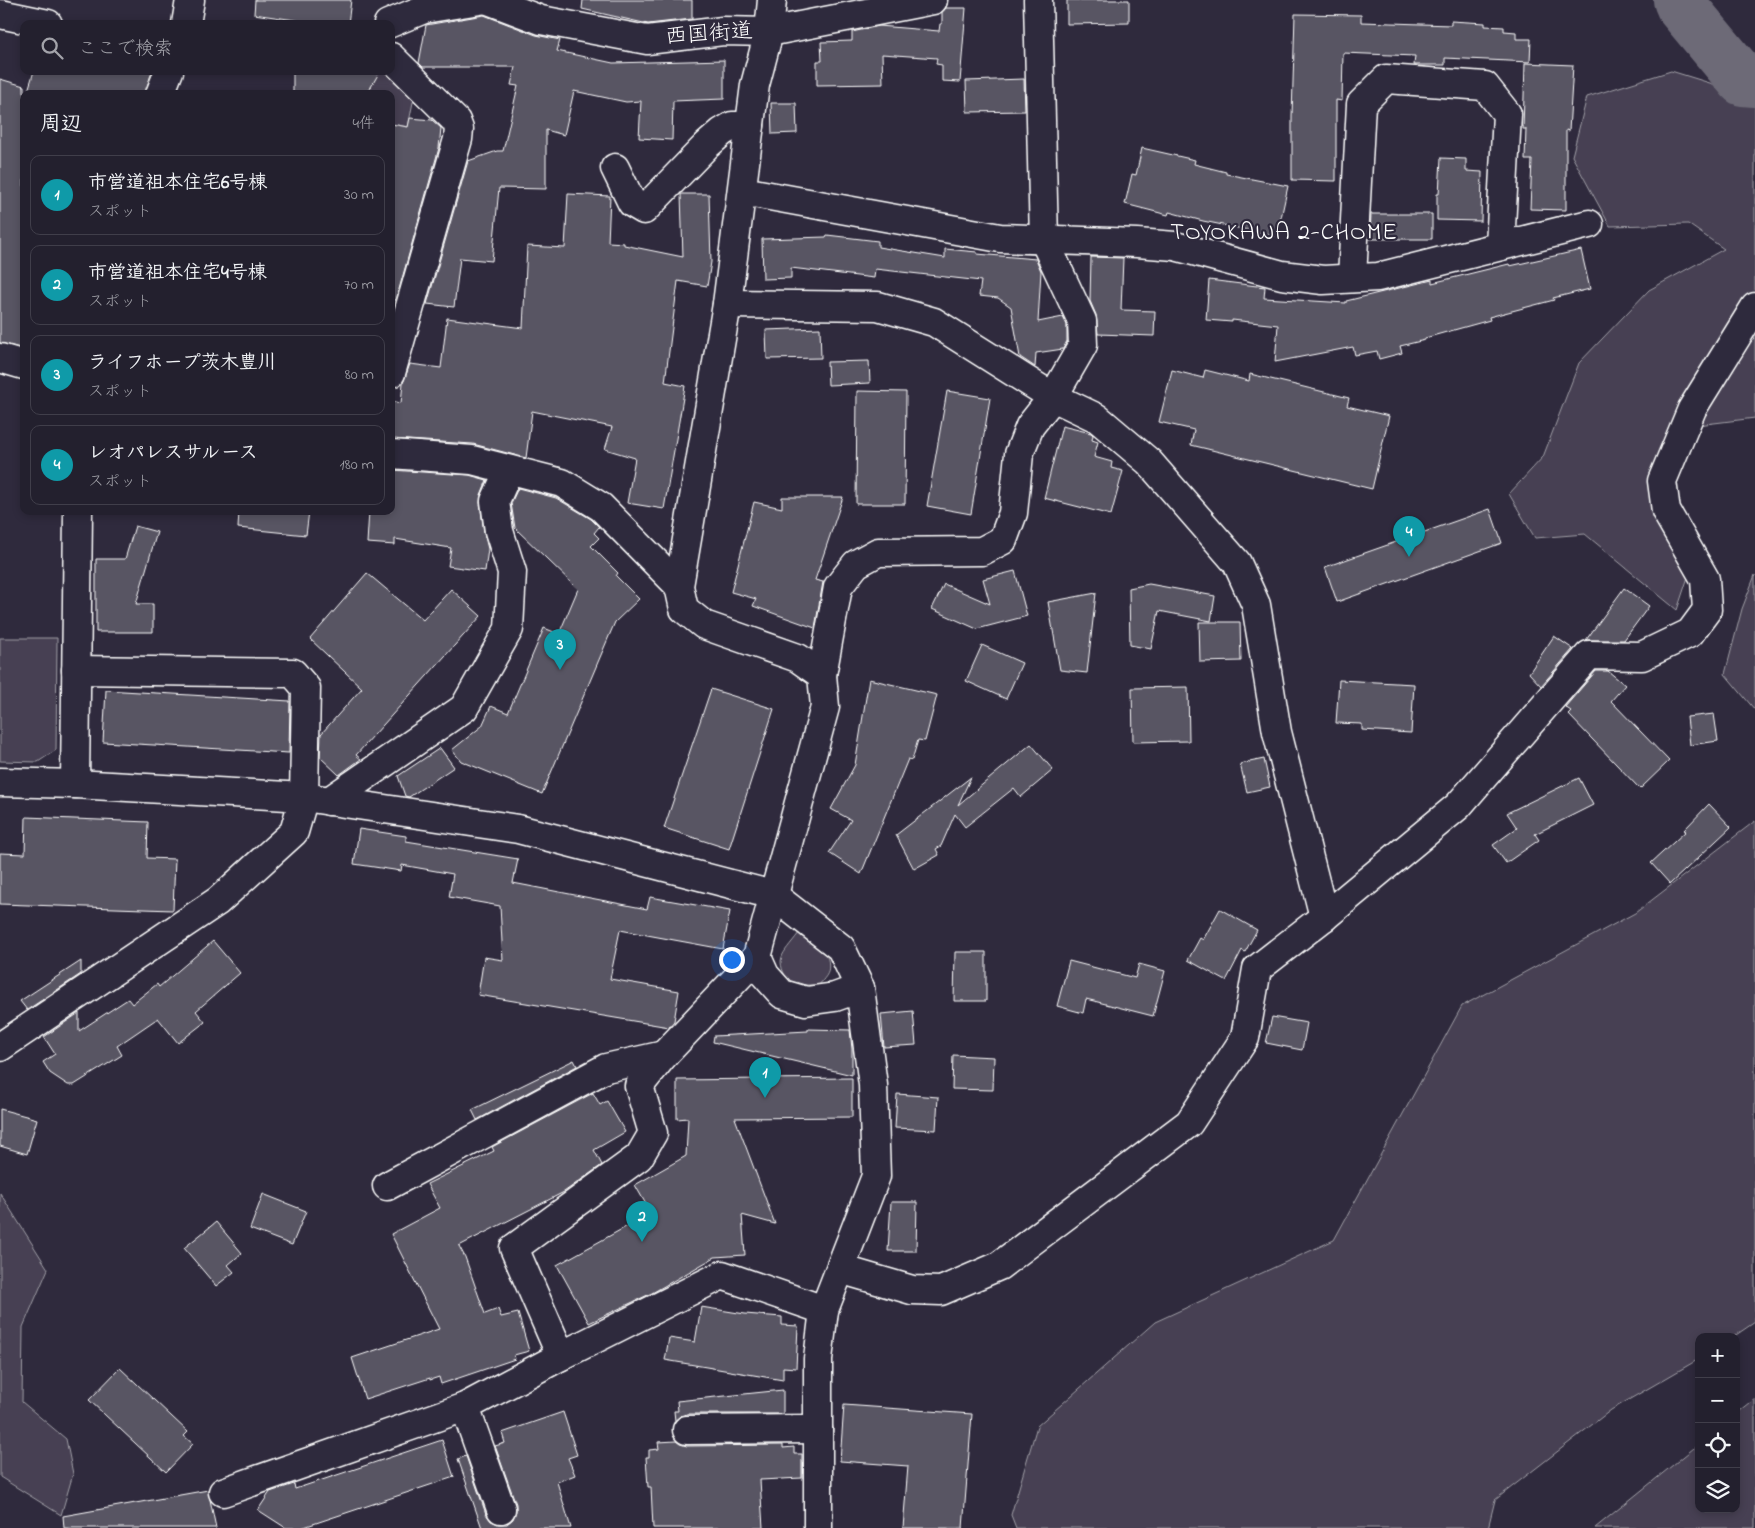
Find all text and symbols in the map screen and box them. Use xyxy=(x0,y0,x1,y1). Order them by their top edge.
street label: 西国街道 xyxy=(664,16,754,54)
search box xyxy=(20,20,395,75)
icon: search xyxy=(38,34,66,62)
text: ここで検索 xyxy=(78,36,173,63)
text: 周辺 xyxy=(40,110,82,140)
text: 4件 xyxy=(352,112,375,136)
text: 市営道祖本住宅6号棟 xyxy=(88,170,267,197)
text: 1 xyxy=(54,183,60,207)
text: 30 m xyxy=(344,183,374,207)
text: スポット xyxy=(88,200,152,224)
district label: TOYOKAWA 2-CHOME xyxy=(1170,216,1398,251)
text: 市営道祖本住宅4号棟 xyxy=(88,260,267,287)
text: 2 xyxy=(53,273,61,297)
text: 70 m xyxy=(344,273,374,297)
text: スポット xyxy=(88,290,152,314)
text: ライフホープ茨木豊川 xyxy=(88,350,277,377)
text: 3 xyxy=(54,363,60,387)
text: 80 m xyxy=(345,363,374,387)
text: スポット xyxy=(88,380,152,404)
text: レオパレスサルース xyxy=(88,440,258,467)
text: 4 xyxy=(54,453,60,477)
text: 180 m xyxy=(340,453,374,477)
text: スポット xyxy=(88,470,152,494)
pin: 4 xyxy=(1393,516,1425,557)
pin: 3 xyxy=(544,629,576,670)
your location xyxy=(719,947,745,973)
pin: 1 xyxy=(749,1057,781,1098)
pin: 2 xyxy=(626,1201,658,1242)
map controls xyxy=(1695,1333,1740,1513)
button: + xyxy=(1695,1333,1740,1378)
button: − xyxy=(1695,1378,1740,1423)
button: locate xyxy=(1695,1423,1740,1468)
button: layers xyxy=(1695,1468,1740,1513)

